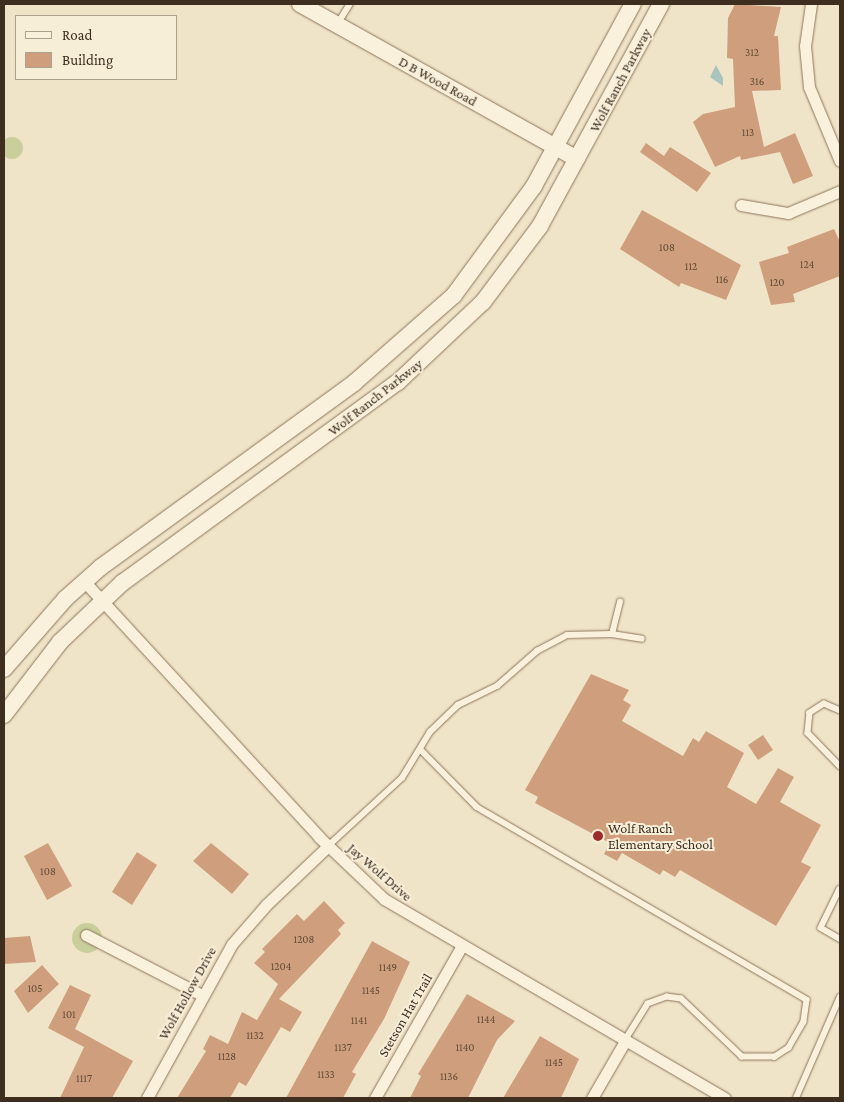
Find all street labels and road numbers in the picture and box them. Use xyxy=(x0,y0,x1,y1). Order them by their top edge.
street label: Wolf Ranch Parkway xyxy=(586,25,654,135)
street label: D B Wood Road xyxy=(396,53,480,109)
street label: Wolf Ranch Parkway xyxy=(325,355,425,439)
street label: Jay Wolf Drive xyxy=(344,840,416,904)
street label: Wolf Hollow Drive xyxy=(155,944,219,1042)
street label: Stetson Hat Trail xyxy=(374,970,436,1060)

